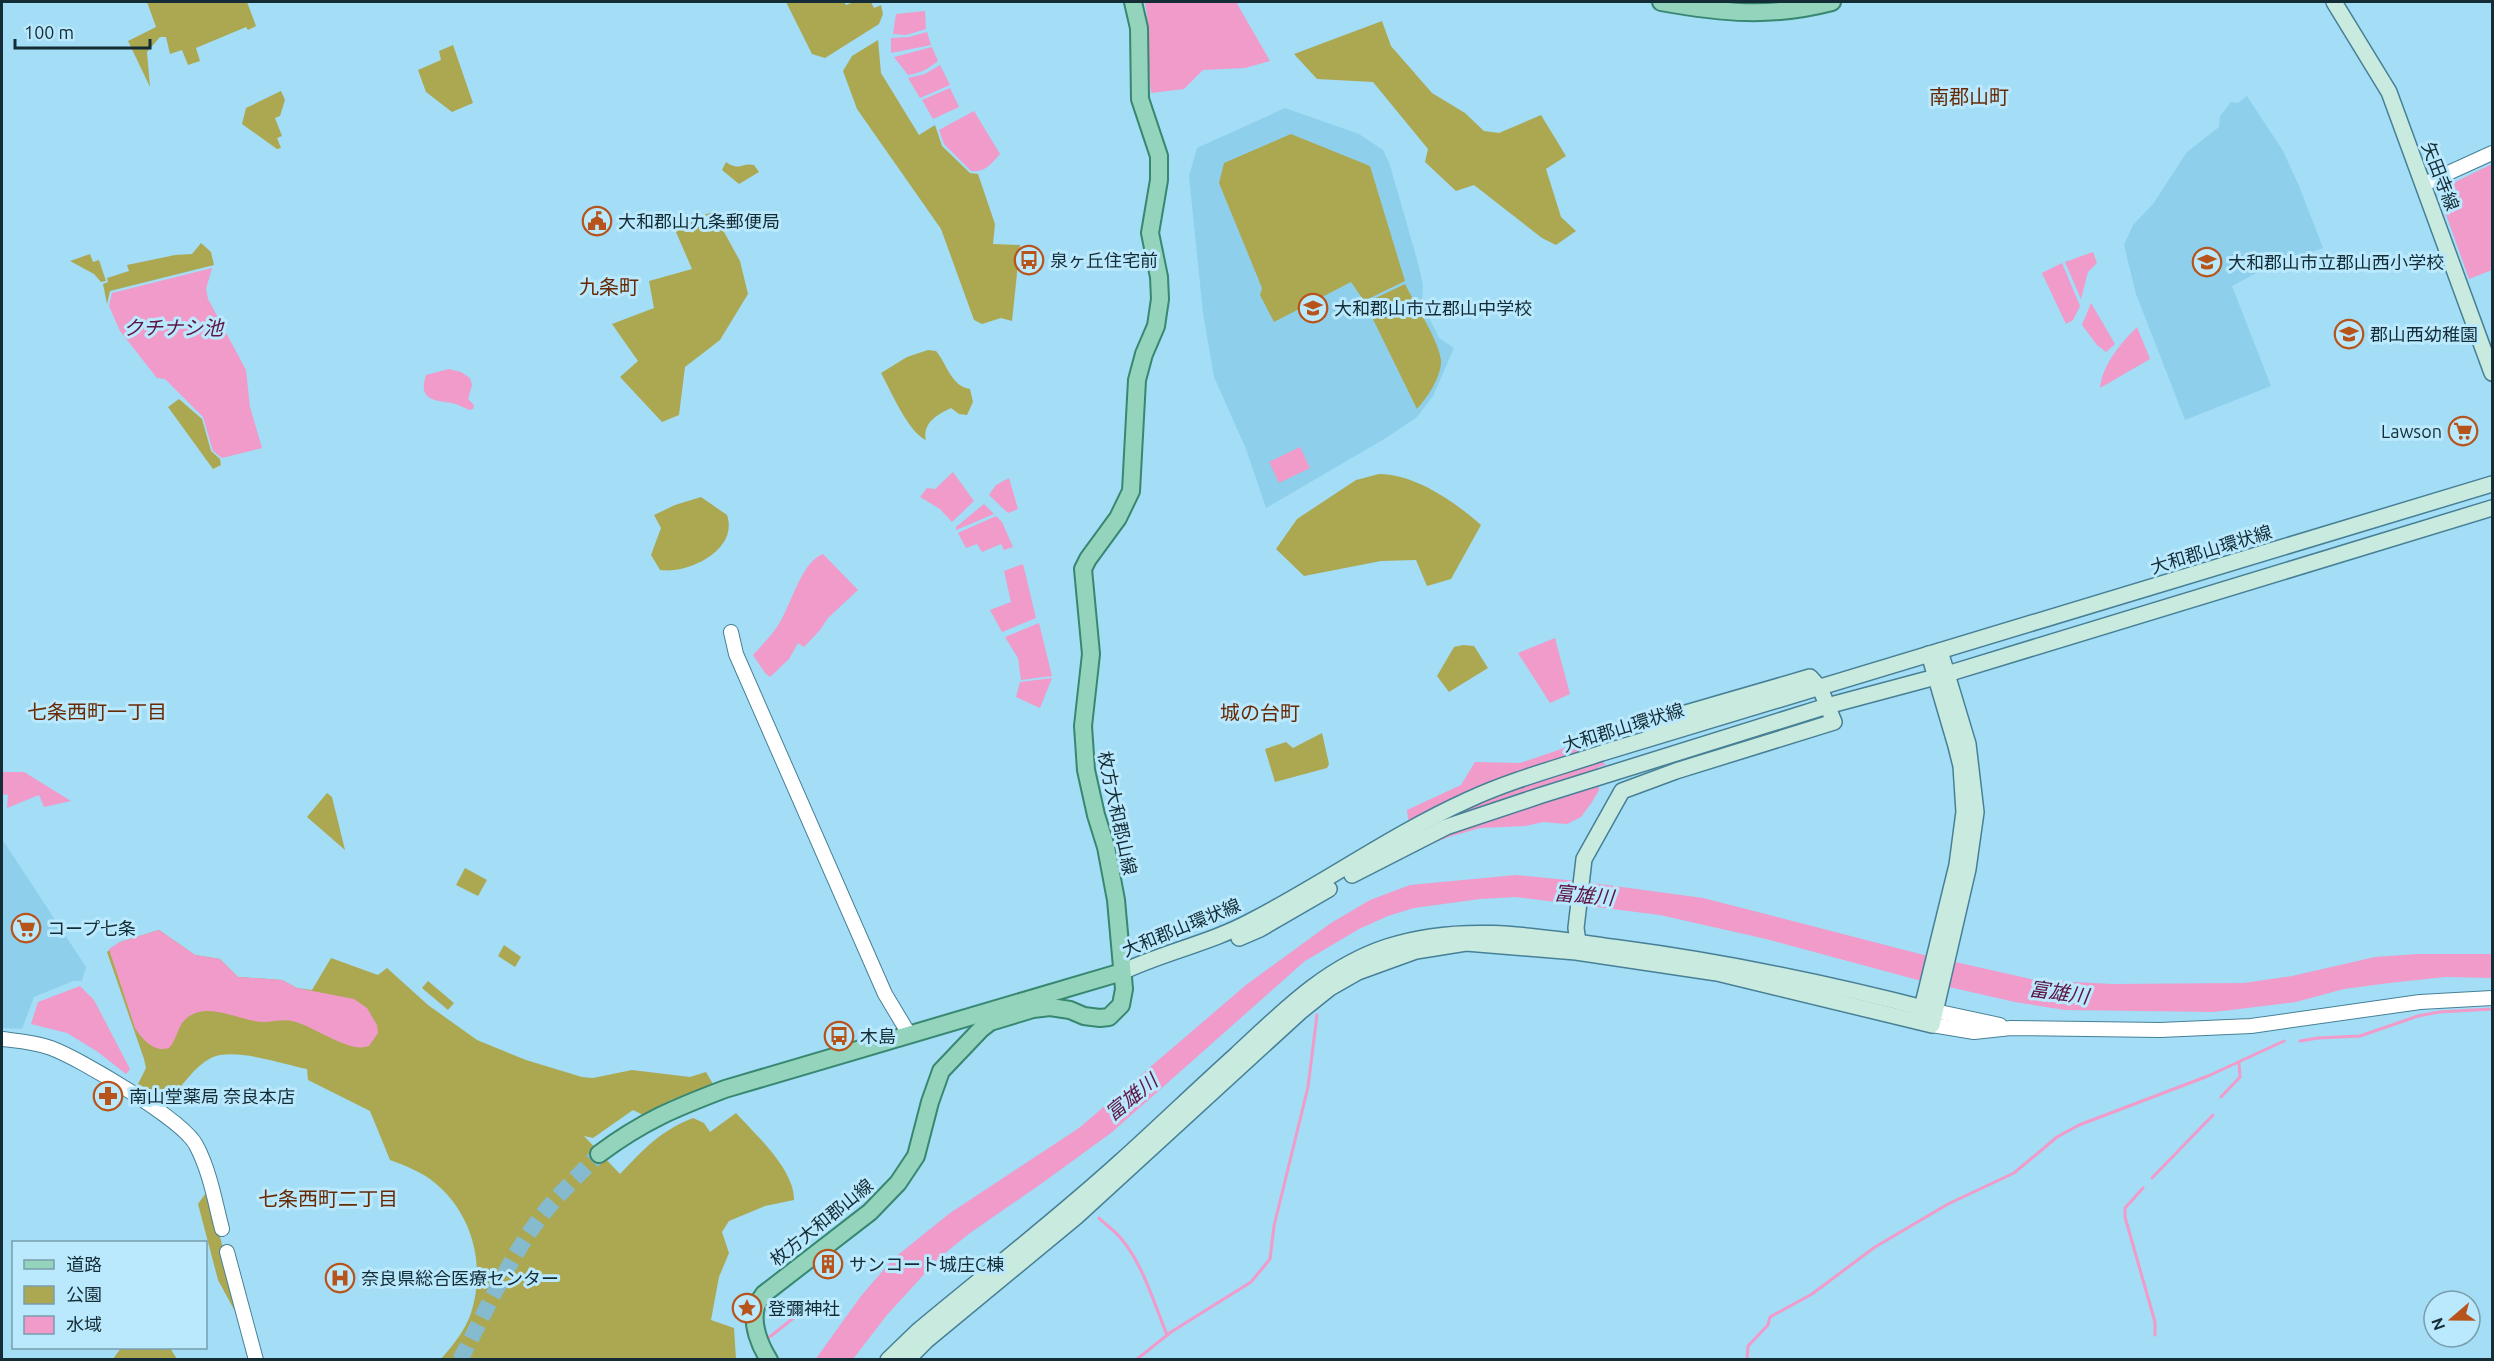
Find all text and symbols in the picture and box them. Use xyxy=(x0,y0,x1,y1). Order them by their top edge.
scale bar xyxy=(15,12,150,50)
text: 100 m xyxy=(24,22,74,42)
district label: 南郡山町 xyxy=(1929,85,2009,108)
street label: 矢田寺線 xyxy=(2419,139,2463,213)
public building icon: 大和郡山九条郵便局 xyxy=(581,205,613,237)
place label: 大和郡山九条郵便局 xyxy=(618,211,780,231)
bus stop icon: 泉ヶ丘住宅前 xyxy=(1013,244,1045,276)
school or university icon: 大和郡山市立郡山西小学校 xyxy=(2191,246,2223,278)
place label: 泉ヶ丘住宅前 xyxy=(1050,250,1158,270)
place label: 大和郡山市立郡山西小学校 xyxy=(2228,252,2444,272)
district label: 九条町 xyxy=(579,275,639,298)
school or university icon: 大和郡山市立郡山中学校 xyxy=(1297,292,1329,324)
place label: 大和郡山市立郡山中学校 xyxy=(1334,298,1532,318)
water label: クチナシ池 xyxy=(123,316,225,339)
school or university icon: 郡山西幼稚園 xyxy=(2333,318,2365,350)
place label: 郡山西幼稚園 xyxy=(2370,324,2478,344)
supermarket icon: Lawson xyxy=(2447,415,2479,447)
place label: Lawson xyxy=(2381,421,2442,441)
street label: 大和郡山環状線 xyxy=(2148,521,2274,577)
street label: 大和郡山環状線 xyxy=(1560,699,1686,755)
district label: 七条西町一丁目 xyxy=(27,700,167,723)
district label: 城の台町 xyxy=(1220,701,1300,724)
street label: 枚方大和郡山線 xyxy=(1095,749,1141,877)
water label: 富雄川 xyxy=(1553,881,1617,909)
street label: 大和郡山環状線 xyxy=(1119,894,1243,960)
supermarket icon: コープ七条 xyxy=(10,912,42,944)
place label: コープ七条 xyxy=(47,918,136,938)
water label: 富雄川 xyxy=(2028,976,2092,1008)
bus stop icon: 木島 xyxy=(823,1020,855,1052)
place label: 木島 xyxy=(860,1026,896,1046)
water label: 富雄川 xyxy=(1100,1068,1163,1125)
pharmacy icon: 南山堂薬局 奈良本店 xyxy=(92,1080,124,1112)
place label: 南山堂薬局 奈良本店 xyxy=(129,1086,295,1106)
street label: 枚方大和郡山線 xyxy=(766,1175,876,1269)
district label: 七条西町二丁目 xyxy=(258,1187,398,1210)
legend xyxy=(12,1241,207,1349)
building icon: サンコート城庄C棟 xyxy=(812,1248,844,1280)
text: 道路 xyxy=(66,1254,102,1274)
place label: サンコート城庄C棟 xyxy=(849,1254,1004,1274)
hospital icon: 奈良県総合医療センター xyxy=(324,1262,356,1294)
place label: 奈良県総合医療センター xyxy=(361,1268,559,1288)
text: 公園 xyxy=(66,1284,102,1304)
north arrow xyxy=(2422,1289,2482,1349)
place icon: 登彌神社 xyxy=(731,1292,763,1324)
place label: 登彌神社 xyxy=(768,1298,840,1318)
text: 水域 xyxy=(66,1314,102,1334)
text: N xyxy=(2427,1315,2448,1333)

